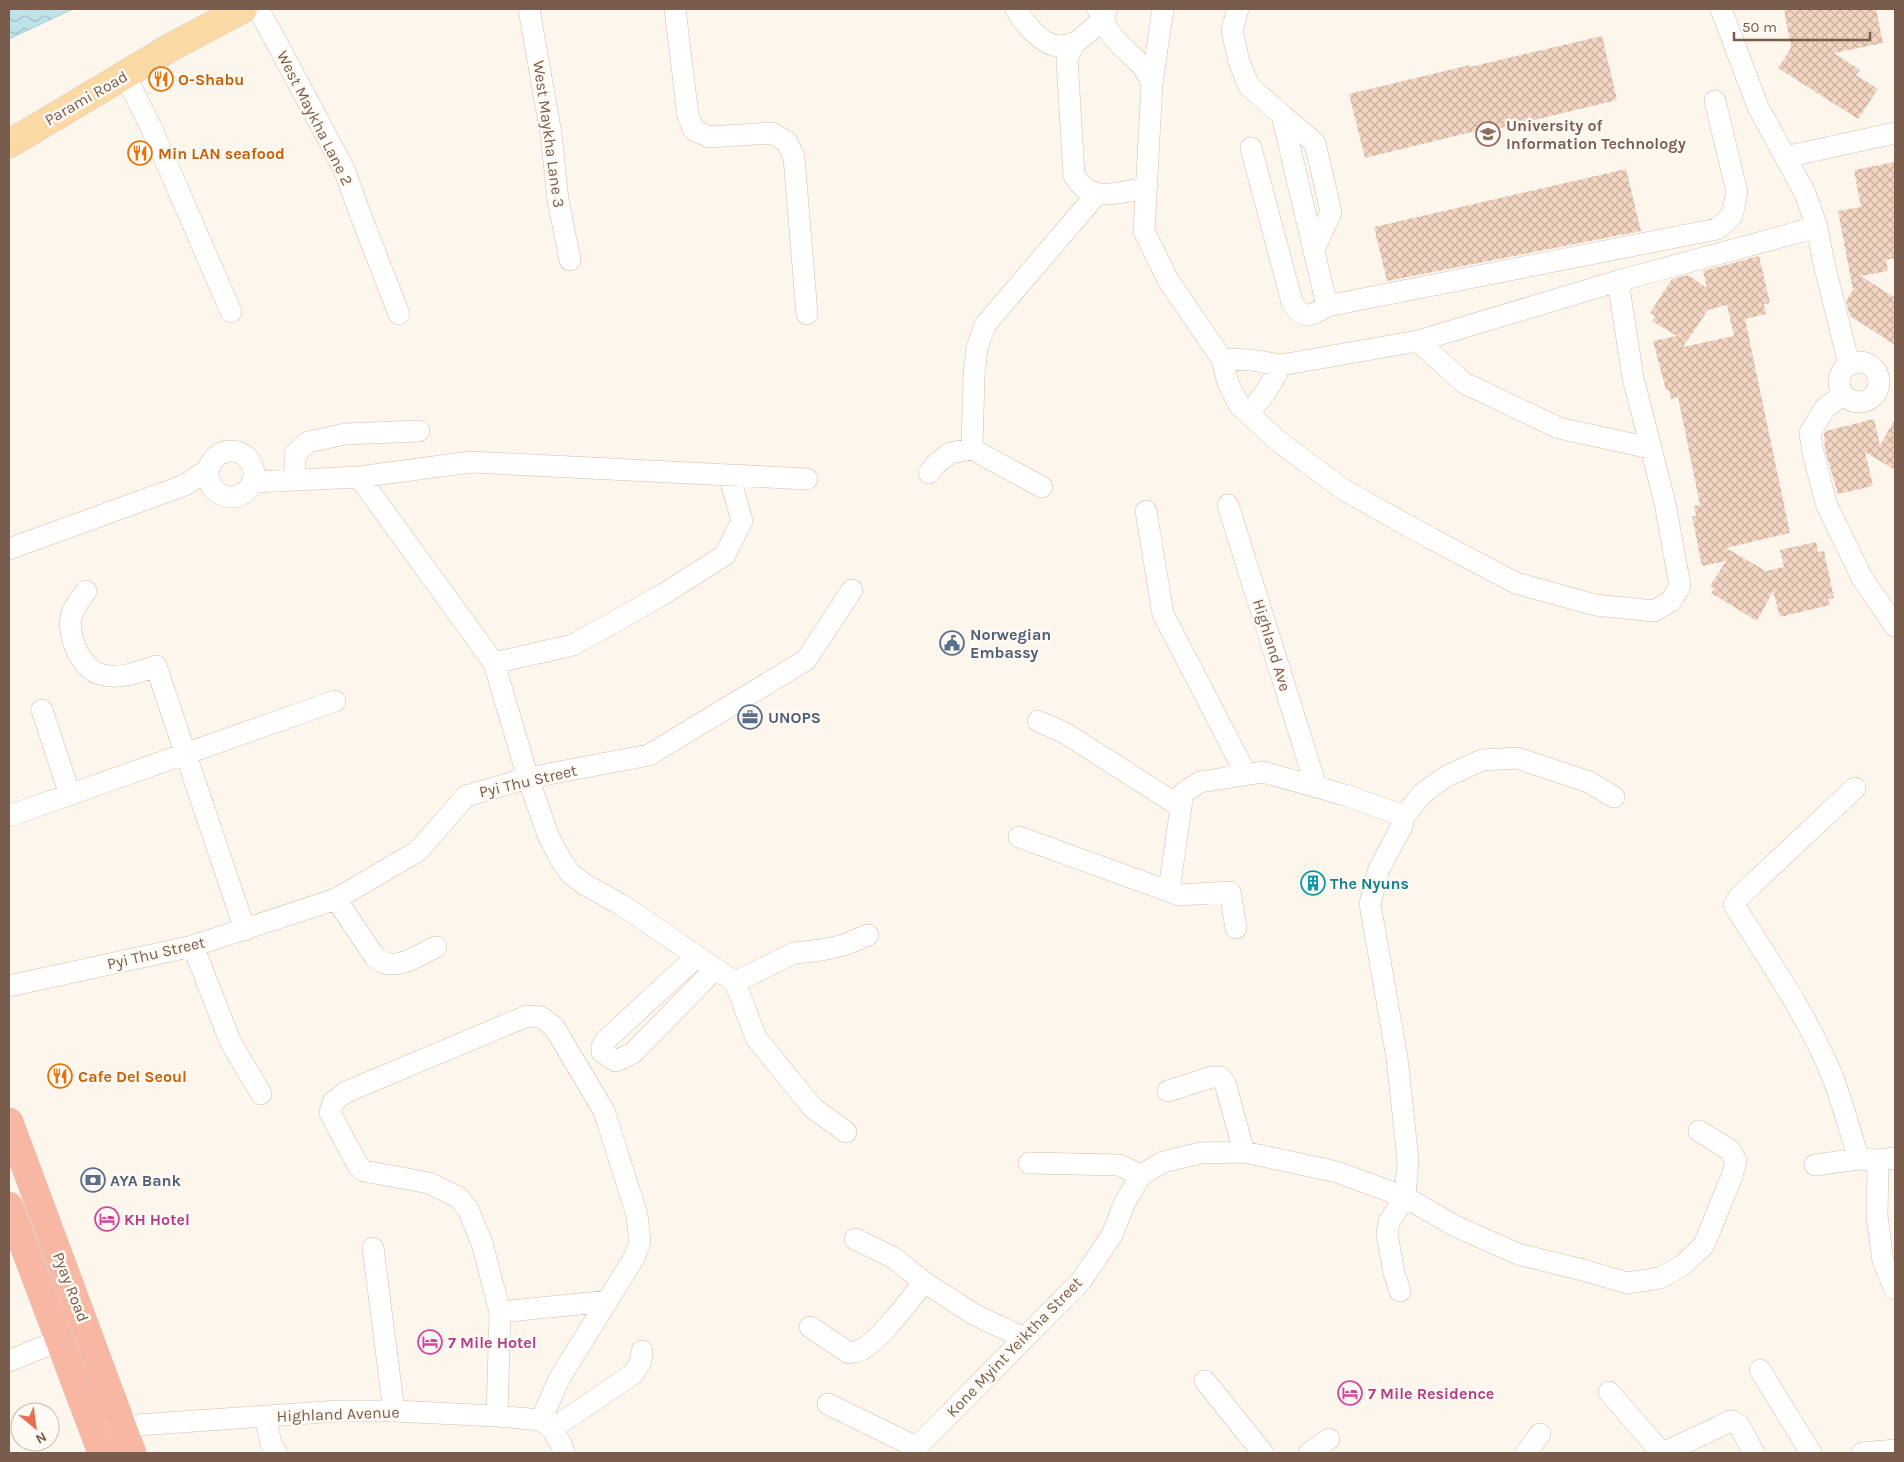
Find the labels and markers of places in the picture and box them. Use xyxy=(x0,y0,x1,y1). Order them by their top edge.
restaurant icon: O-Shabu xyxy=(148,66,174,92)
place label: O-Shabu xyxy=(178,70,244,89)
place label: University of Information Technology xyxy=(1506,116,1686,153)
school or university icon: University of Information Technology xyxy=(1475,121,1501,147)
restaurant icon: Min LAN seafood xyxy=(127,140,153,166)
place label: Min LAN seafood xyxy=(158,144,285,163)
place label: Norwegian Embassy xyxy=(970,625,1051,662)
public building icon: Norwegian Embassy xyxy=(939,630,965,656)
office icon: UNOPS xyxy=(737,704,763,730)
place label: UNOPS xyxy=(768,708,821,727)
building icon: The Nyuns xyxy=(1300,870,1326,896)
place label: The Nyuns xyxy=(1330,874,1409,893)
restaurant icon: Cafe Del Seoul xyxy=(47,1063,73,1089)
place label: Cafe Del Seoul xyxy=(78,1067,187,1086)
bank icon: AYA Bank xyxy=(80,1167,106,1193)
place label: AYA Bank xyxy=(110,1171,181,1190)
hotel icon: KH Hotel xyxy=(94,1206,120,1232)
place label: KH Hotel xyxy=(124,1210,190,1229)
hotel icon: 7 Mile Hotel xyxy=(417,1329,443,1355)
place label: 7 Mile Hotel xyxy=(448,1333,537,1352)
hotel icon: 7 Mile Residence xyxy=(1337,1380,1363,1406)
place label: 7 Mile Residence xyxy=(1368,1384,1494,1403)

